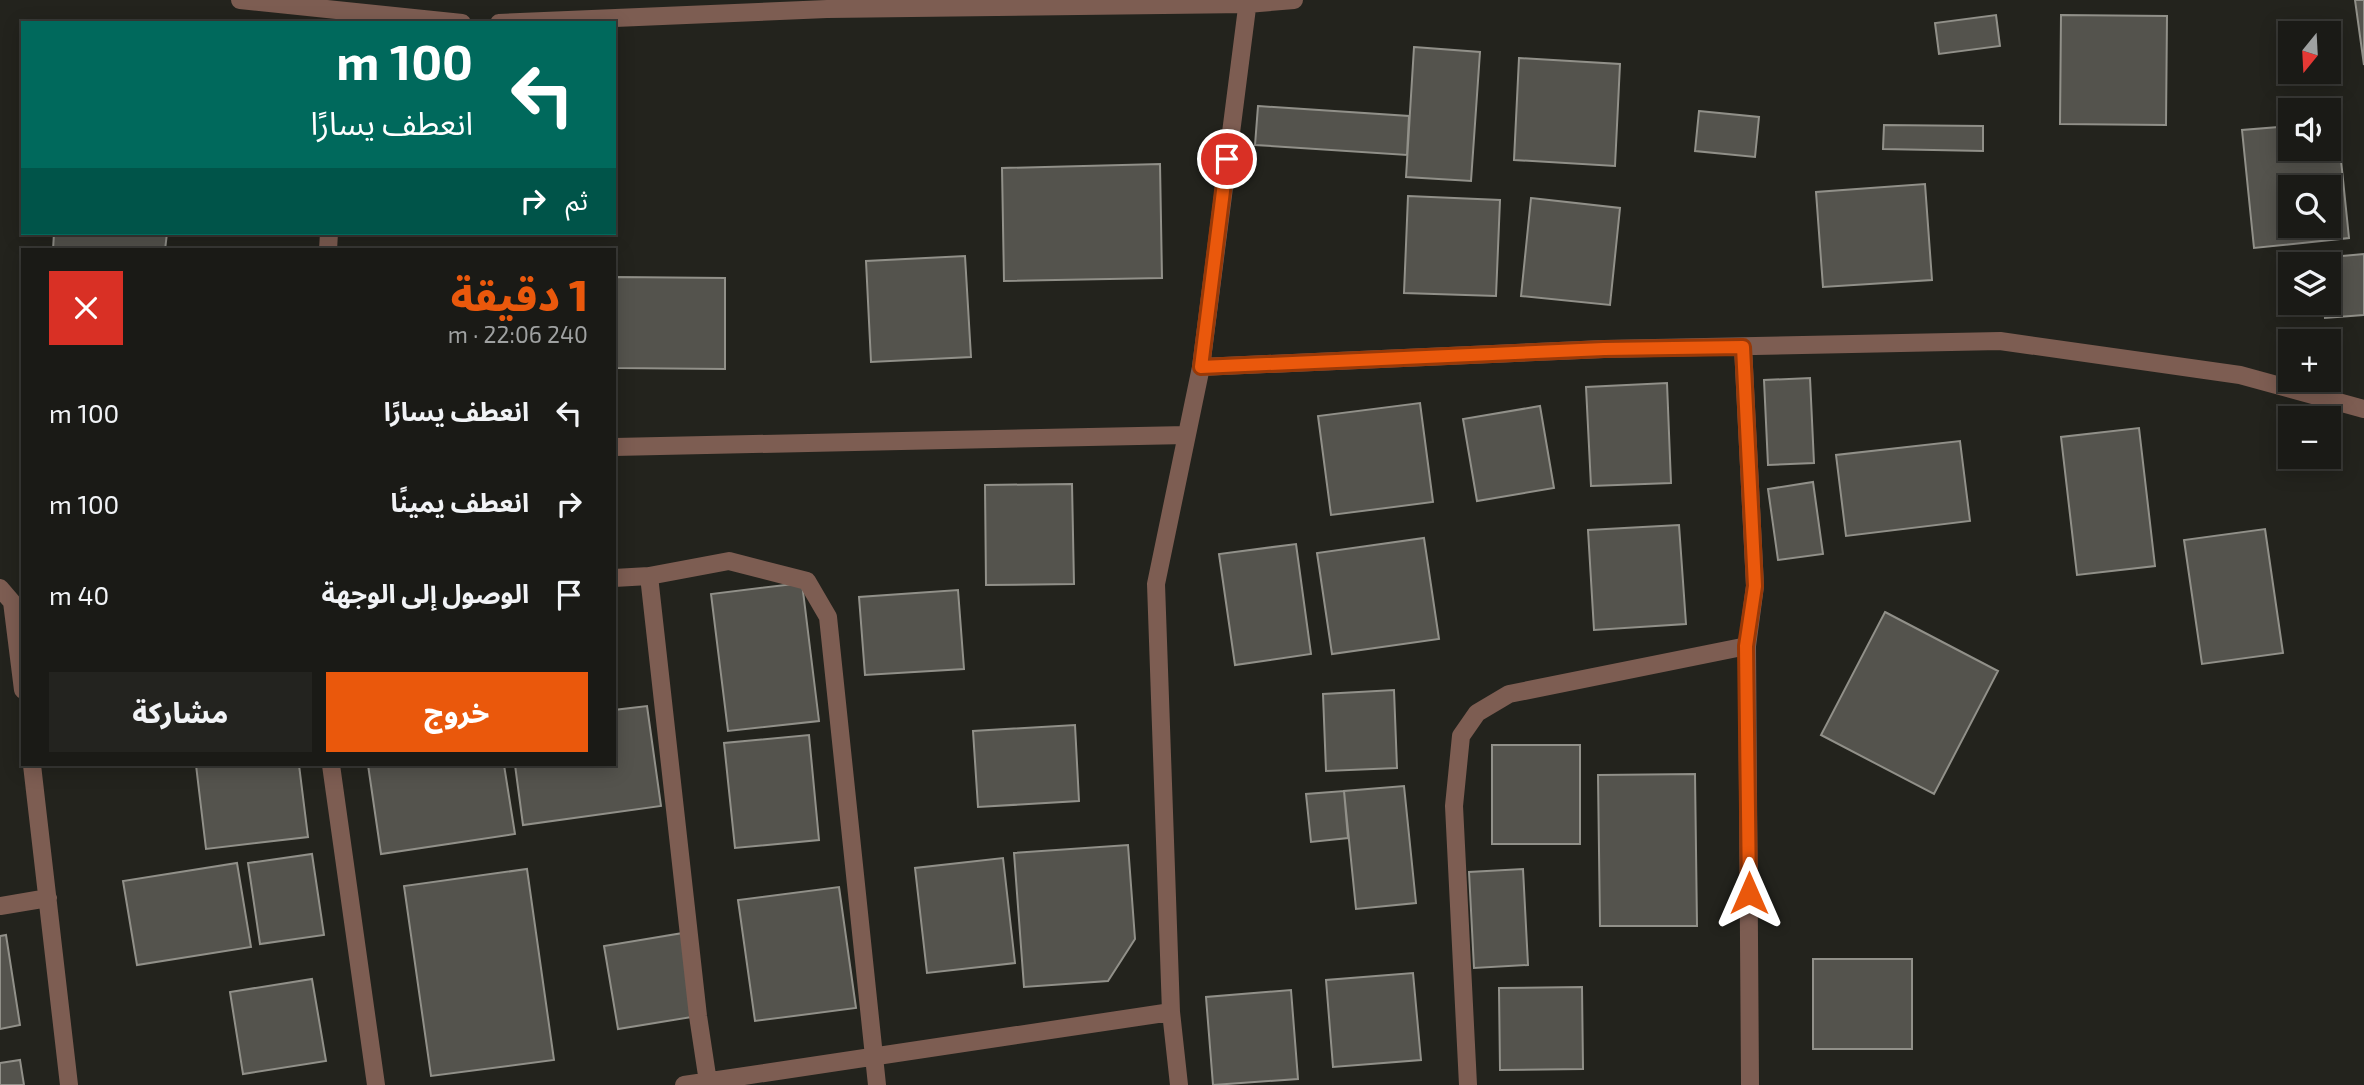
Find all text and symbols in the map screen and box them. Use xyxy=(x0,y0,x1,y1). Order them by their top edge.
north arrow xyxy=(2278,21,2342,84)
map controls xyxy=(2278,21,2341,469)
text: 100 m xyxy=(336,31,473,90)
icon: left xyxy=(497,49,588,140)
button: sound xyxy=(2278,98,2341,161)
text: انعطف يسارًا xyxy=(310,103,473,141)
pin xyxy=(1197,129,1257,189)
icon: arrive xyxy=(1208,140,1246,178)
button: search xyxy=(2278,175,2341,238)
icon: right xyxy=(514,182,552,220)
text: ثم xyxy=(566,184,588,215)
button: layers xyxy=(2278,252,2341,315)
text: 1 دقيقة xyxy=(450,269,588,319)
button: close xyxy=(49,271,123,345)
text: 240 m · 22:06 xyxy=(448,320,588,348)
button: + xyxy=(2278,329,2341,392)
icon: left xyxy=(550,394,588,432)
text: انعطف يسارًا xyxy=(384,395,529,426)
text: 100 m xyxy=(49,397,119,428)
button: − xyxy=(2278,406,2341,469)
icon: right xyxy=(550,485,588,523)
text: انعطف يمينًا xyxy=(390,486,529,517)
text: 100 m xyxy=(49,488,119,519)
icon: arrive xyxy=(550,576,588,614)
text: الوصول إلى الوجهة xyxy=(321,577,529,608)
text: 40 m xyxy=(49,579,109,610)
button: مشاركة xyxy=(49,672,312,752)
button: خروج xyxy=(326,672,588,752)
position arrow xyxy=(1712,856,1786,930)

